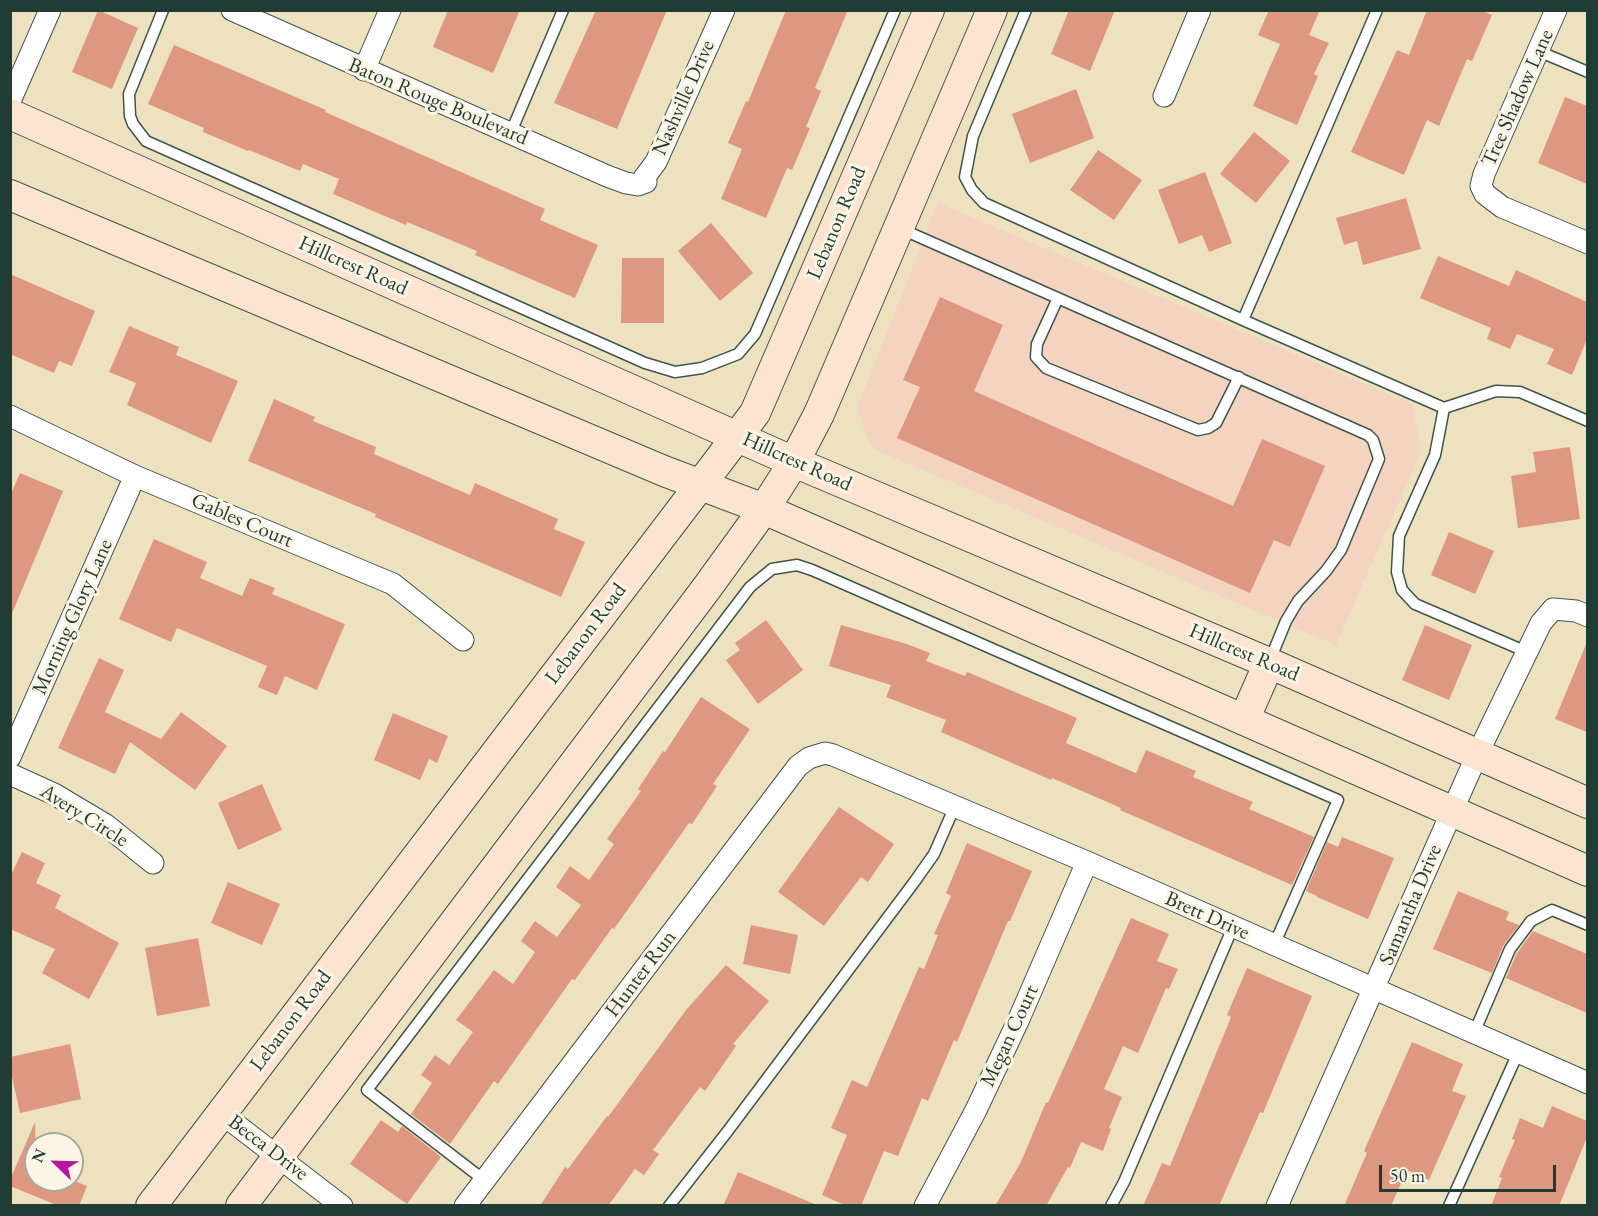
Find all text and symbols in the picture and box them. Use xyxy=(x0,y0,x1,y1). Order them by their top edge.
street label: Tree Shadow Lane xyxy=(1476,25,1560,171)
street label: Nashville Drive xyxy=(647,36,721,160)
street label: Baton Rouge Boulevard xyxy=(344,53,532,151)
street label: Lebanon Road xyxy=(802,163,872,283)
street label: Hillcrest Road xyxy=(294,231,412,301)
street label: Hillcrest Road xyxy=(738,427,856,497)
street label: Gables Court xyxy=(187,488,297,554)
street label: Morning Glory Lane xyxy=(27,535,119,699)
street label: Lebanon Road xyxy=(540,579,632,689)
street label: Hillcrest Road xyxy=(1185,619,1303,687)
street label: Avery Circle xyxy=(35,779,133,853)
street label: Samantha Drive xyxy=(1374,841,1448,969)
street label: Brett Drive xyxy=(1161,886,1253,946)
street label: Hunter Run xyxy=(600,926,682,1022)
street label: Lebanon Road xyxy=(245,966,337,1076)
street label: Megan Court xyxy=(975,981,1045,1091)
street label: Becca Drive xyxy=(223,1110,313,1186)
north arrow xyxy=(24,1132,84,1192)
text: N xyxy=(27,1145,51,1166)
scale bar xyxy=(1382,1153,1559,1191)
text: 50 m xyxy=(1390,1164,1425,1187)

